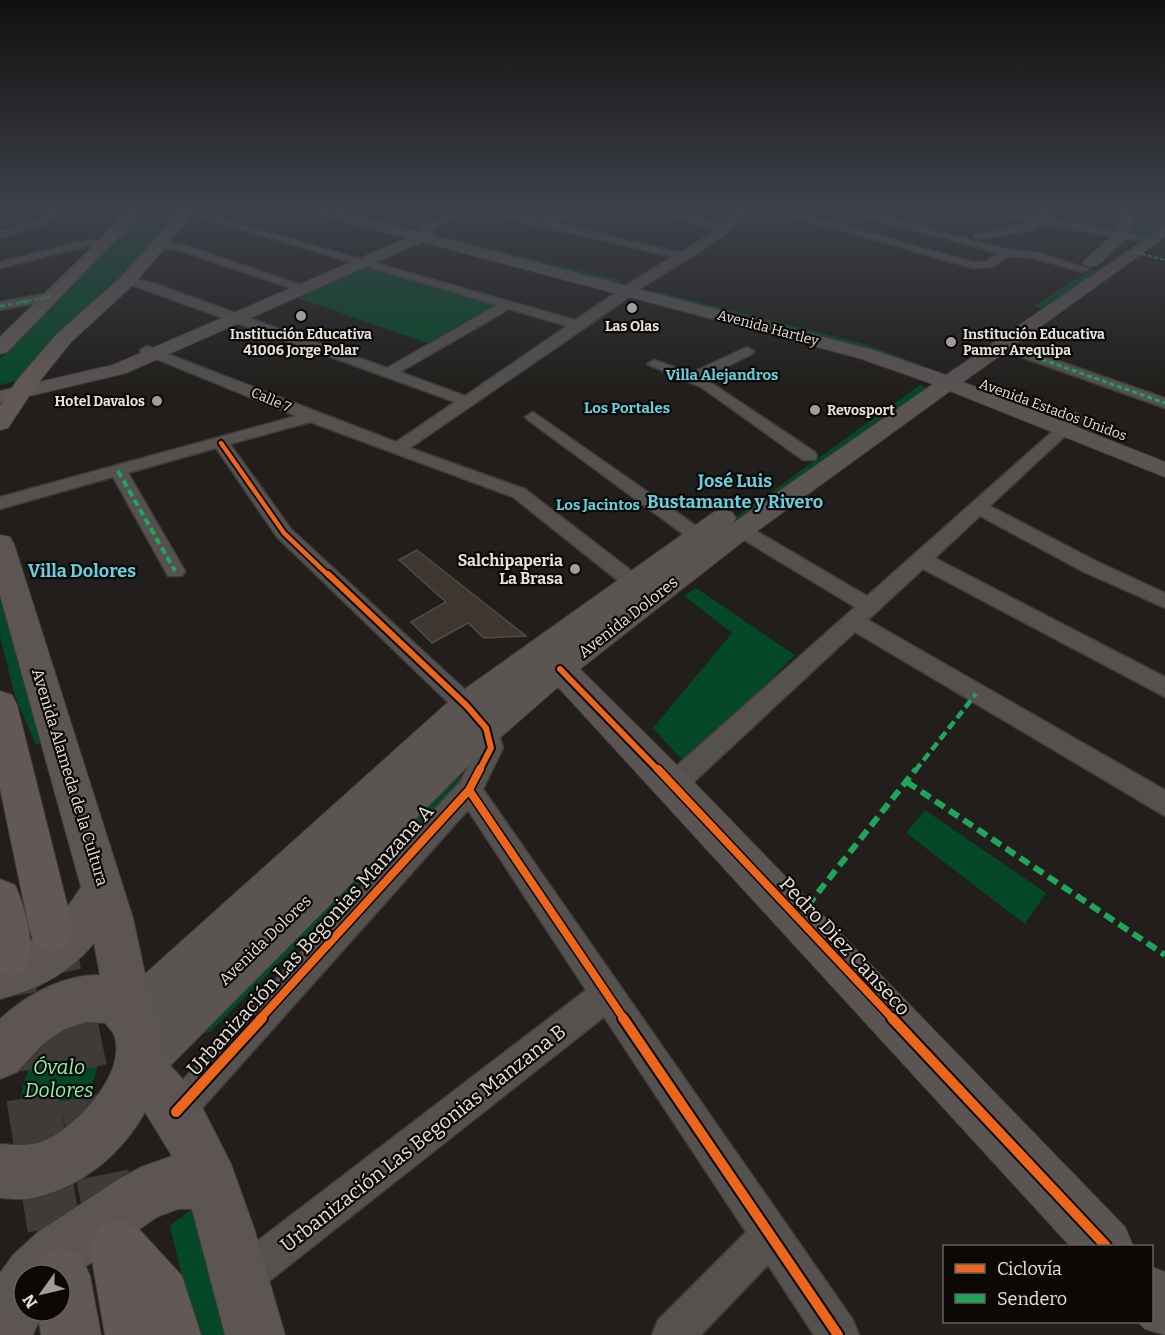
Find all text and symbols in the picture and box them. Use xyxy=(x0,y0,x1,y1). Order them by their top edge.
marker: Las Olas xyxy=(625,301,639,315)
street label: Avenida Hartley xyxy=(716,306,821,350)
marker: Institución Educativa 41006 Jorge Polar xyxy=(294,309,308,323)
place label: Las Olas xyxy=(605,318,659,335)
place label: Institución Educativa 41006 Jorge Polar xyxy=(230,326,372,359)
place label: Institución Educativa Pamer Arequipa xyxy=(963,326,1105,359)
marker: Institución Educativa Pamer Arequipa xyxy=(944,335,958,349)
district label: Villa Alejandros xyxy=(666,366,778,384)
street label: Avenida Estados Unidos xyxy=(977,375,1129,445)
street label: Calle 7 xyxy=(248,384,294,416)
place label: Hotel Davalos xyxy=(54,393,145,410)
marker: Hotel Davalos xyxy=(150,394,164,408)
district label: Los Portales xyxy=(584,399,670,417)
place label: Revosport xyxy=(827,402,895,419)
marker: Revosport xyxy=(808,403,822,417)
district label: José Luis Bustamante y Rivero xyxy=(647,470,823,513)
district label: Los Jacintos xyxy=(556,496,640,514)
place label: Salchipaperia La Brasa xyxy=(458,551,563,588)
district label: Villa Dolores xyxy=(28,560,136,582)
marker: Salchipaperia La Brasa xyxy=(568,562,582,576)
street label: Avenida Dolores xyxy=(574,572,682,662)
street label: Avenida Alameda de la Cultura xyxy=(28,666,112,888)
street label: Urbanización Las Begonias Manzana A xyxy=(182,799,439,1081)
street label: Pedro Diez Canseco xyxy=(775,872,915,1020)
street label: Avenida Dolores xyxy=(215,891,315,989)
street label: Urbanización Las Begonias Manzana B xyxy=(276,1019,570,1257)
park label: Óvalo Dolores xyxy=(24,1055,94,1102)
legend xyxy=(943,1245,1153,1323)
text: Ciclovía xyxy=(997,1258,1062,1280)
north arrow xyxy=(12,1263,72,1323)
text: Sendero xyxy=(997,1288,1067,1310)
text: N xyxy=(19,1291,41,1312)

